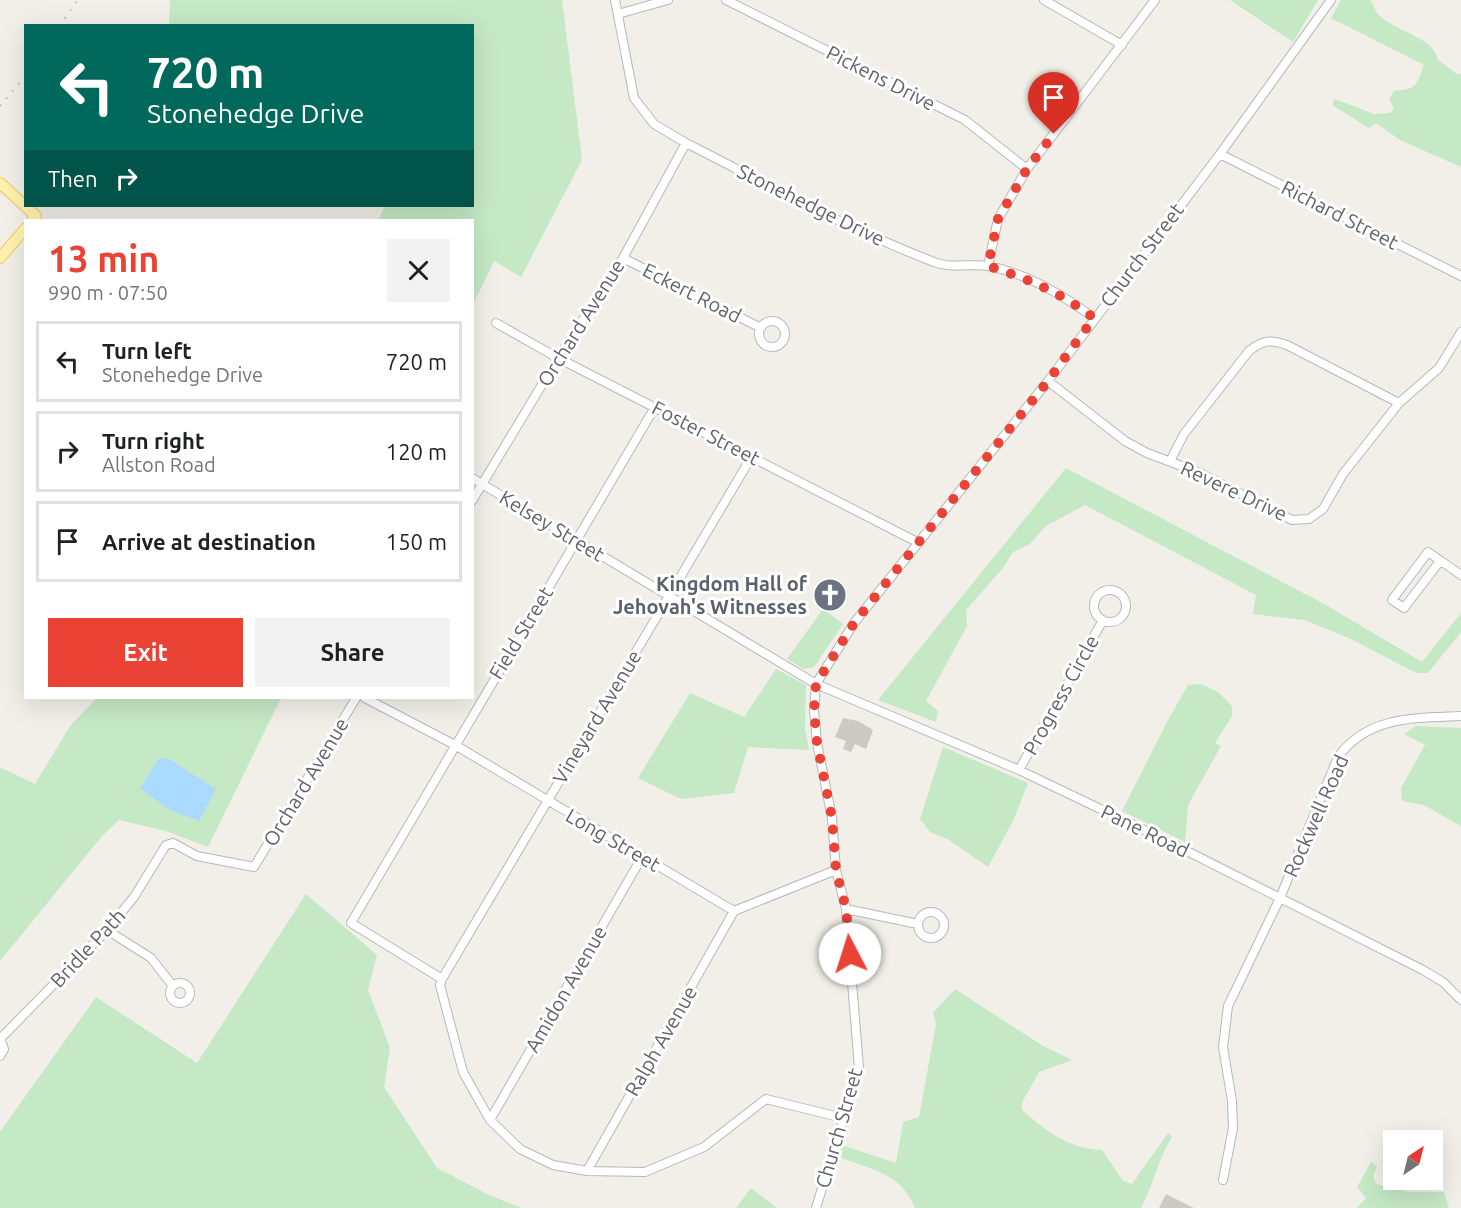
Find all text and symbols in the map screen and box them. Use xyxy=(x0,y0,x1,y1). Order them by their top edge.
street label: Pickens Drive xyxy=(823,40,939,115)
icon: left xyxy=(48,48,126,126)
text: 720 m xyxy=(147,49,264,96)
pin xyxy=(1028,72,1079,134)
icon: arrive xyxy=(1037,81,1070,114)
text: Stonehedge Drive xyxy=(147,98,364,128)
street label: Stonehedge Drive xyxy=(734,159,889,250)
icon: right xyxy=(110,162,143,195)
text: Then xyxy=(48,166,98,191)
street label: Richard Street xyxy=(1278,175,1403,254)
street label: Church Street xyxy=(1095,198,1188,311)
text: 13 min xyxy=(48,238,159,279)
button: close xyxy=(387,239,450,302)
street label: Orchard Avenue xyxy=(532,255,629,390)
street label: Eckert Road xyxy=(639,258,745,327)
text: 990 m · 07:50 xyxy=(48,281,168,304)
text: Turn left xyxy=(102,338,192,363)
icon: left xyxy=(51,345,84,378)
text: 720 m xyxy=(386,349,447,374)
text: Stonehedge Drive xyxy=(102,363,263,386)
street label: Foster Street xyxy=(649,396,764,470)
text: Turn right xyxy=(102,428,204,453)
icon: right xyxy=(51,435,84,468)
text: 120 m xyxy=(386,439,447,464)
text: Allston Road xyxy=(102,453,216,476)
street label: Revere Drive xyxy=(1177,456,1291,525)
street label: Kelsey Street xyxy=(496,485,609,566)
icon: arrive xyxy=(51,525,84,558)
text: Arrive at destination xyxy=(102,529,316,554)
text: 150 m xyxy=(386,529,447,554)
place label: Kingdom Hall of Jehovah's Witnesses xyxy=(613,572,808,618)
church icon: Kingdom Hall of Jehovah's Witnesses xyxy=(812,577,848,613)
street label: Field Street xyxy=(484,582,557,683)
button: Exit xyxy=(48,618,243,687)
button: Share xyxy=(255,618,450,687)
street label: Progress Circle xyxy=(1018,631,1103,759)
street label: Vineyard Avenue xyxy=(548,646,646,788)
street label: Orchard Avenue xyxy=(258,714,353,850)
street label: Rockwell Road xyxy=(1278,751,1353,880)
street label: Pane Road xyxy=(1097,799,1193,862)
street label: Long Street xyxy=(562,803,665,876)
street label: Bridle Path xyxy=(45,904,130,992)
street label: Amidon Avenue xyxy=(520,922,611,1056)
position arrow xyxy=(818,922,882,986)
street label: Ralph Avenue xyxy=(620,982,701,1100)
street label: Church Street xyxy=(810,1065,867,1191)
north arrow xyxy=(1383,1130,1443,1190)
map controls xyxy=(1383,1130,1443,1190)

